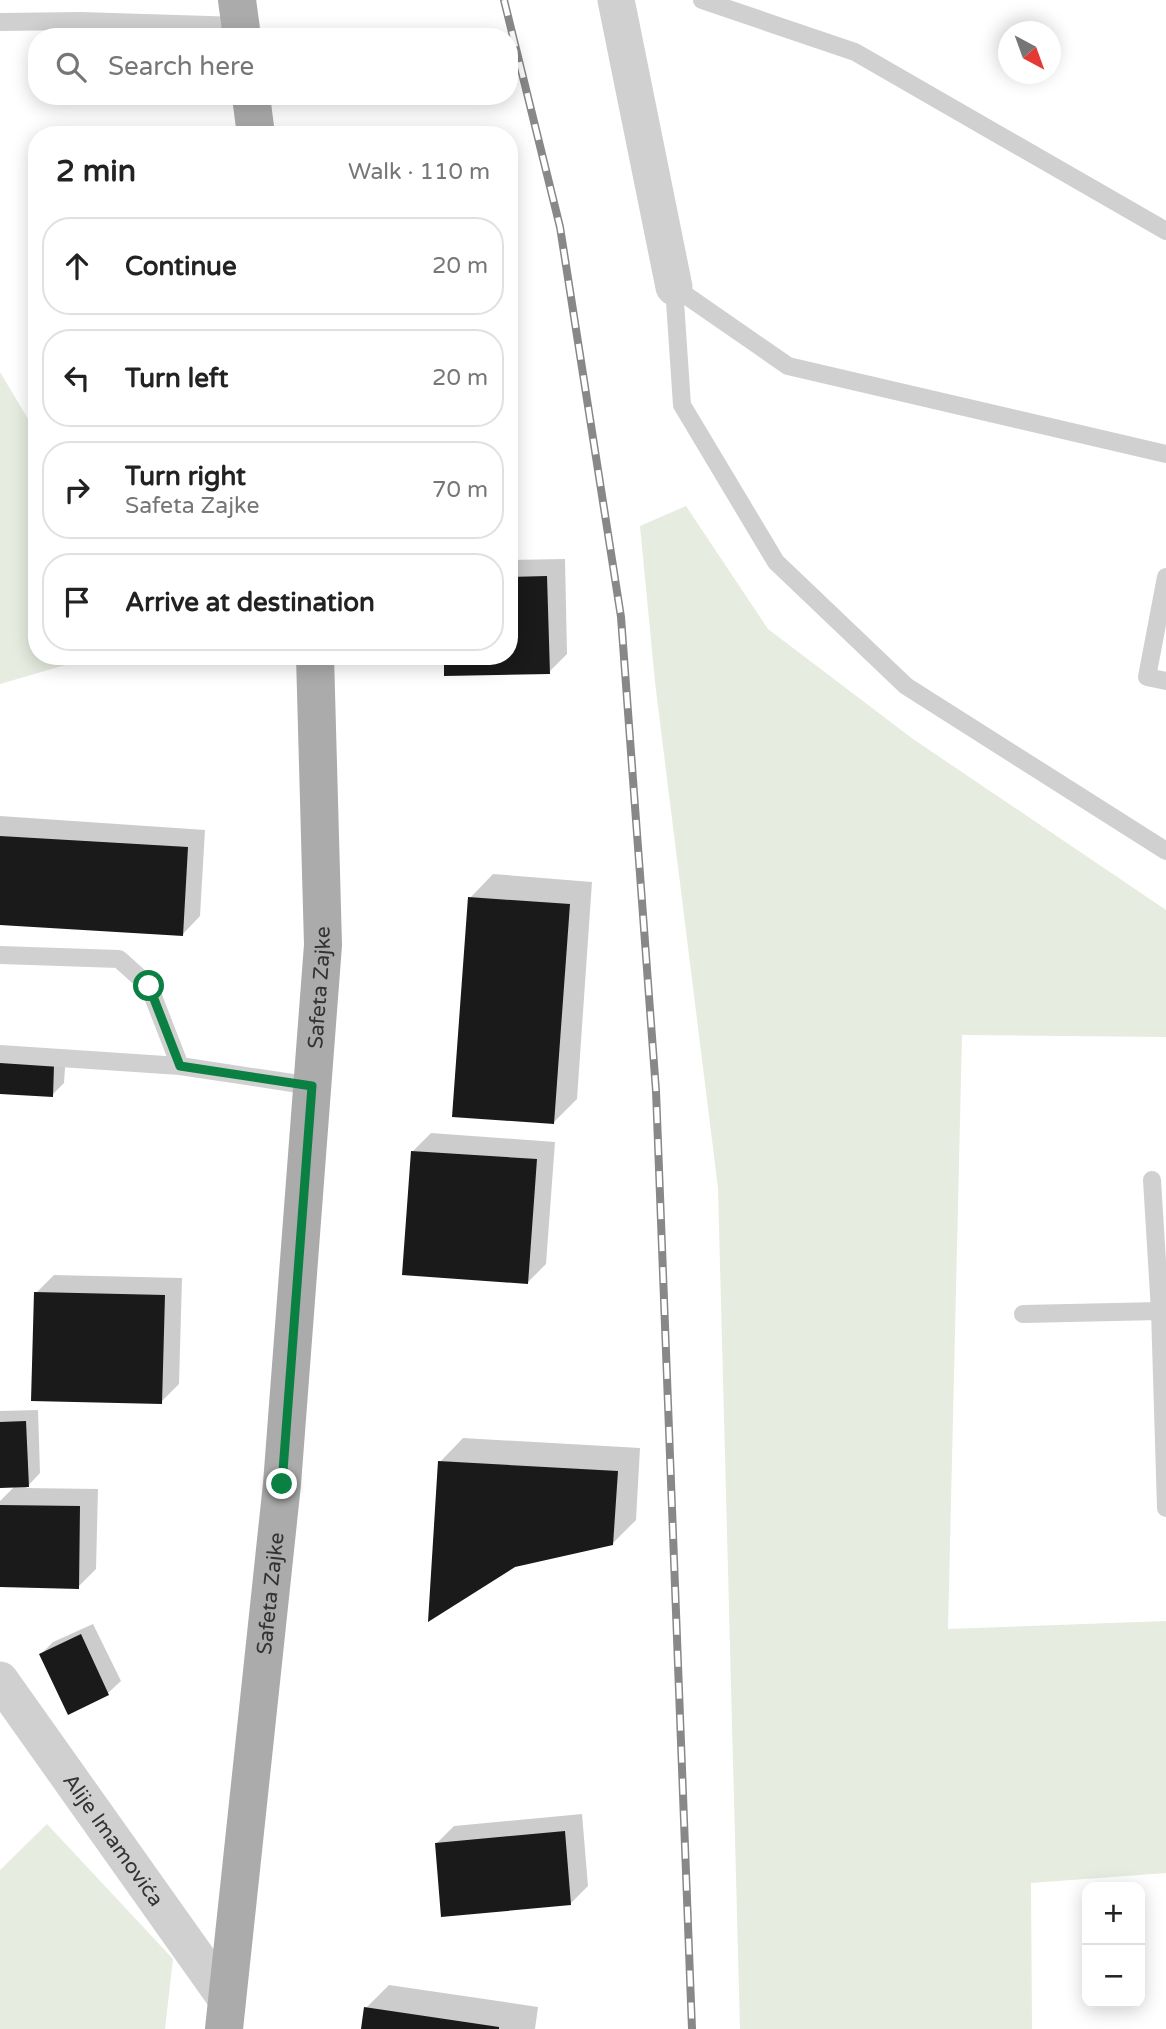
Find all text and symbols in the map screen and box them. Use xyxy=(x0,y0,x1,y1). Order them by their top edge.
north arrow xyxy=(998,21,1061,84)
search box xyxy=(28,28,518,105)
icon: search xyxy=(52,48,90,86)
text: Search here xyxy=(108,51,254,82)
text: 2 min xyxy=(56,153,136,190)
text: Walk · 110 m xyxy=(348,158,490,186)
icon: ahead xyxy=(58,247,96,285)
text: Continue xyxy=(125,251,237,282)
text: 20 m xyxy=(432,252,488,280)
icon: left xyxy=(58,359,96,397)
text: Turn left xyxy=(125,363,228,394)
text: 20 m xyxy=(432,364,488,392)
text: Turn right xyxy=(125,461,246,492)
icon: right xyxy=(58,471,96,509)
text: 70 m xyxy=(432,476,488,504)
text: Safeta Zajke xyxy=(125,492,259,520)
icon: arrive xyxy=(58,583,96,621)
text: Arrive at destination xyxy=(125,587,375,618)
street label: Safeta Zajke xyxy=(303,926,336,1050)
route start xyxy=(133,970,164,1001)
route end xyxy=(266,1468,297,1499)
street label: Safeta Zajke xyxy=(252,1531,290,1656)
street label: Alije Imamovića xyxy=(57,1769,169,1911)
map controls xyxy=(1082,1882,1145,2008)
button: + xyxy=(1082,1882,1145,1945)
button: − xyxy=(1082,1945,1145,2008)

